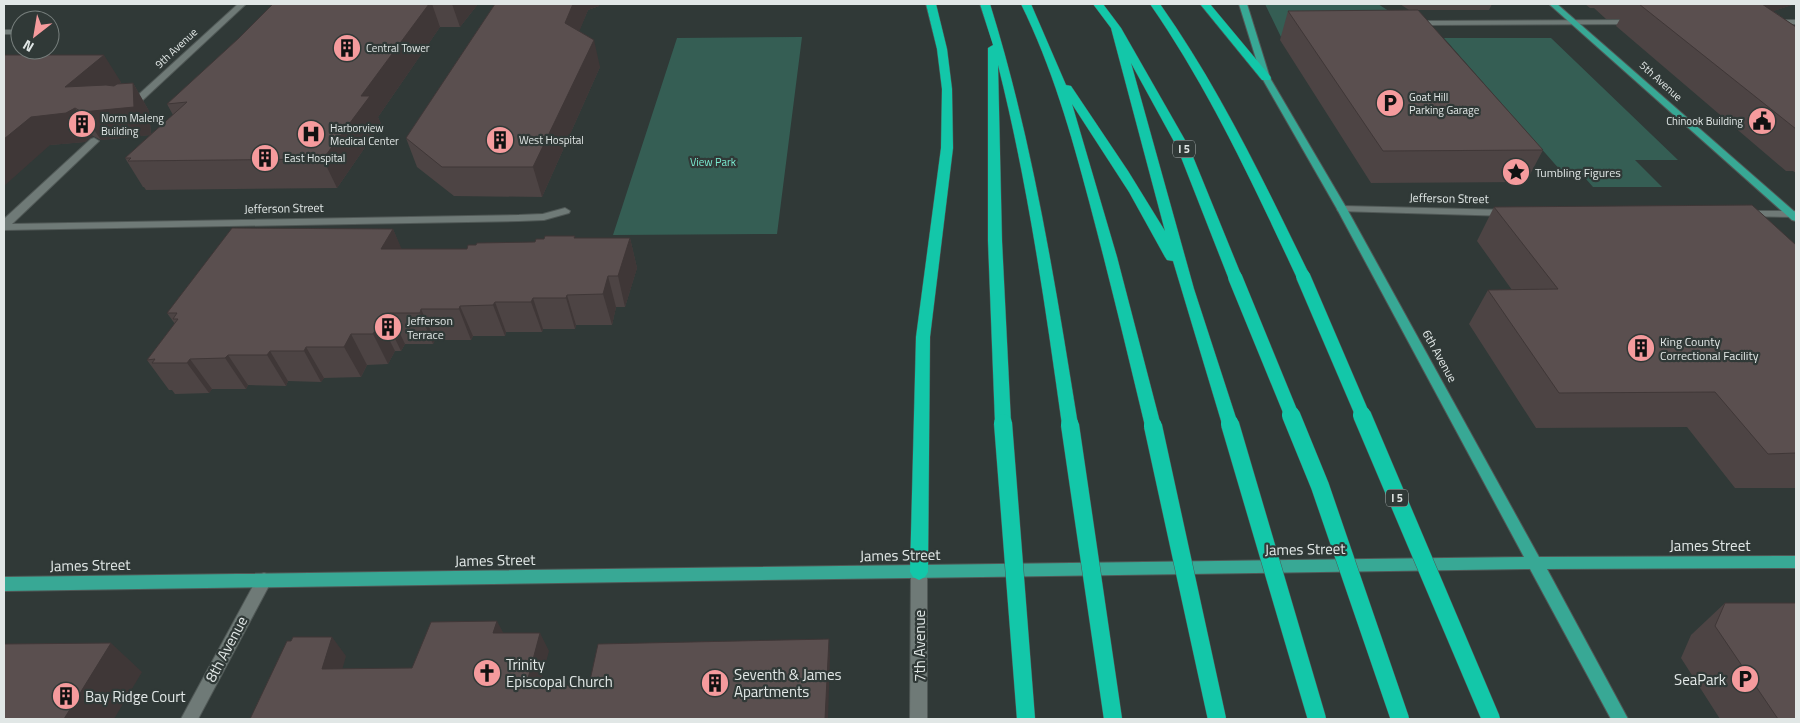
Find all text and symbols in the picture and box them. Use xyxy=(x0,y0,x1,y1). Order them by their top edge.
north arrow xyxy=(10,10,60,60)
street label: 9th Avenue xyxy=(151,24,201,72)
building icon: Central Tower xyxy=(332,33,362,63)
text: N xyxy=(18,35,38,58)
place label: Central Tower xyxy=(366,40,430,56)
street label: 5th Avenue xyxy=(1636,57,1686,105)
parking icon: Goat Hill Parking Garage xyxy=(1375,88,1405,118)
place label: Goat Hill Parking Garage xyxy=(1409,89,1480,118)
public building icon: Chinook Building xyxy=(1747,106,1777,136)
building icon: Norm Maleng Building xyxy=(67,109,97,139)
place label: Norm Maleng Building xyxy=(101,110,164,139)
place label: Chinook Building xyxy=(1666,113,1743,129)
hospital icon: Harborview Medical Center xyxy=(296,119,326,149)
place label: Harborview Medical Center xyxy=(330,120,399,149)
building icon: West Hospital xyxy=(485,125,515,155)
place label: West Hospital xyxy=(519,132,584,148)
road number: I 5 xyxy=(1173,140,1195,158)
building icon: East Hospital xyxy=(250,143,280,173)
place label: East Hospital xyxy=(284,150,345,166)
park label: View Park xyxy=(690,154,737,170)
place icon: Tumbling Figures xyxy=(1501,157,1531,187)
place label: Tumbling Figures xyxy=(1535,163,1621,182)
street label: Jefferson Street xyxy=(1409,188,1490,208)
street label: Jefferson Street xyxy=(244,198,325,218)
place label: Jefferson Terrace xyxy=(407,311,453,344)
building icon: Jefferson Terrace xyxy=(373,312,403,342)
street label: 6th Avenue xyxy=(1418,326,1462,386)
place label: King County Correctional Facility xyxy=(1660,332,1759,365)
building icon: King County Correctional Facility xyxy=(1626,333,1656,363)
road number: I 5 xyxy=(1386,489,1408,506)
street label: James Street xyxy=(1670,534,1751,557)
street label: James Street xyxy=(1264,537,1346,561)
street label: James Street xyxy=(859,543,941,567)
street label: James Street xyxy=(454,548,536,572)
street label: James Street xyxy=(49,553,131,577)
street label: 7th Avenue xyxy=(908,610,931,682)
street label: 8th Avenue xyxy=(199,612,253,686)
place label: Trinity Episcopal Church xyxy=(506,653,613,693)
church icon: Trinity Episcopal Church xyxy=(472,658,502,688)
place label: Seventh & James Apartments xyxy=(734,663,841,703)
parking icon: SeaPark xyxy=(1730,664,1760,694)
building icon: Seventh & James Apartments xyxy=(700,668,730,698)
place label: SeaPark xyxy=(1674,668,1726,691)
building icon: Bay Ridge Court xyxy=(51,681,81,711)
place label: Bay Ridge Court xyxy=(85,685,186,708)

